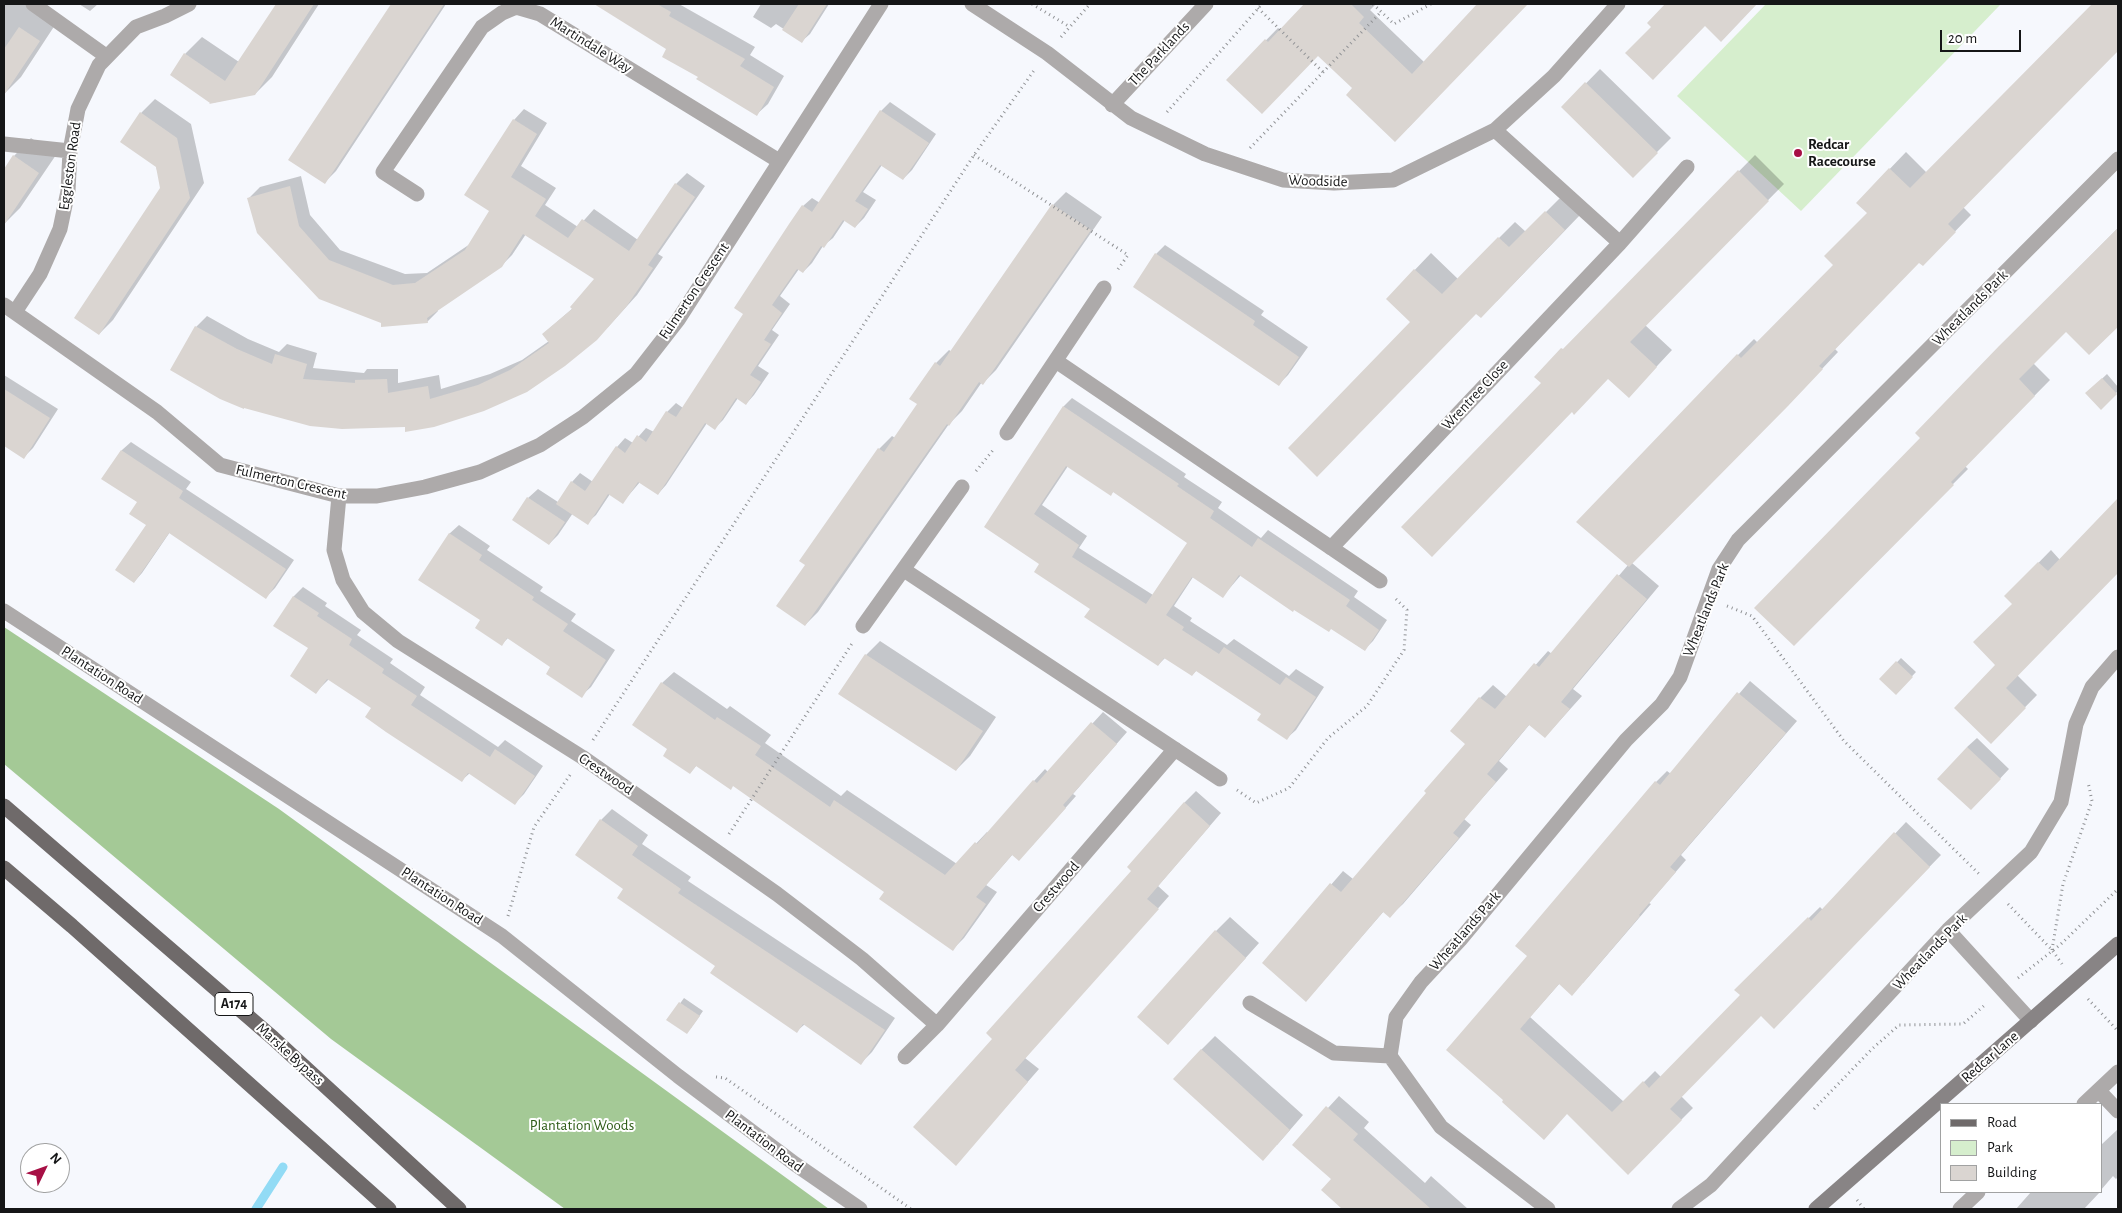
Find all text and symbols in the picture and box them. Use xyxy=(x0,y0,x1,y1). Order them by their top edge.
street label: Martindale Way xyxy=(547,13,635,77)
street label: The Parklands xyxy=(1125,18,1193,90)
scale bar xyxy=(1942,20,2023,52)
text: 20 m xyxy=(1948,31,1977,46)
street label: Eggleston Road xyxy=(55,121,85,211)
place label: Redcar Racecourse xyxy=(1808,135,1876,170)
marker: Redcar Racecourse xyxy=(1792,147,1804,159)
street label: Woodside xyxy=(1288,171,1348,191)
street label: Fulmerton Crescent xyxy=(655,239,733,343)
street label: Wheatlands Park xyxy=(1928,266,2012,350)
street label: Wrentree Close xyxy=(1438,356,1512,434)
street label: Fulmerton Crescent xyxy=(234,461,348,503)
street label: Wheatlands Park xyxy=(1679,560,1733,660)
street label: Plantation Road xyxy=(58,642,146,708)
street label: Crestwood xyxy=(575,749,637,799)
street label: Crestwood xyxy=(1029,858,1083,916)
street label: Plantation Road xyxy=(398,863,486,929)
street label: Wheatlands Park xyxy=(1426,888,1504,974)
street label: Wheatlands Park xyxy=(1889,910,1971,994)
road number: A174 xyxy=(215,992,253,1016)
street label: Marske Bypass xyxy=(252,1019,328,1089)
street label: Redcar Lane xyxy=(1958,1027,2022,1087)
legend xyxy=(1940,1103,2102,1193)
street label: Plantation Road xyxy=(721,1106,807,1176)
text: Road xyxy=(1987,1115,2017,1130)
park label: Plantation Woods xyxy=(530,1116,634,1134)
text: Park xyxy=(1987,1140,2013,1155)
north arrow xyxy=(20,1143,70,1193)
text: N xyxy=(47,1150,64,1167)
text: Building xyxy=(1987,1165,2037,1180)

